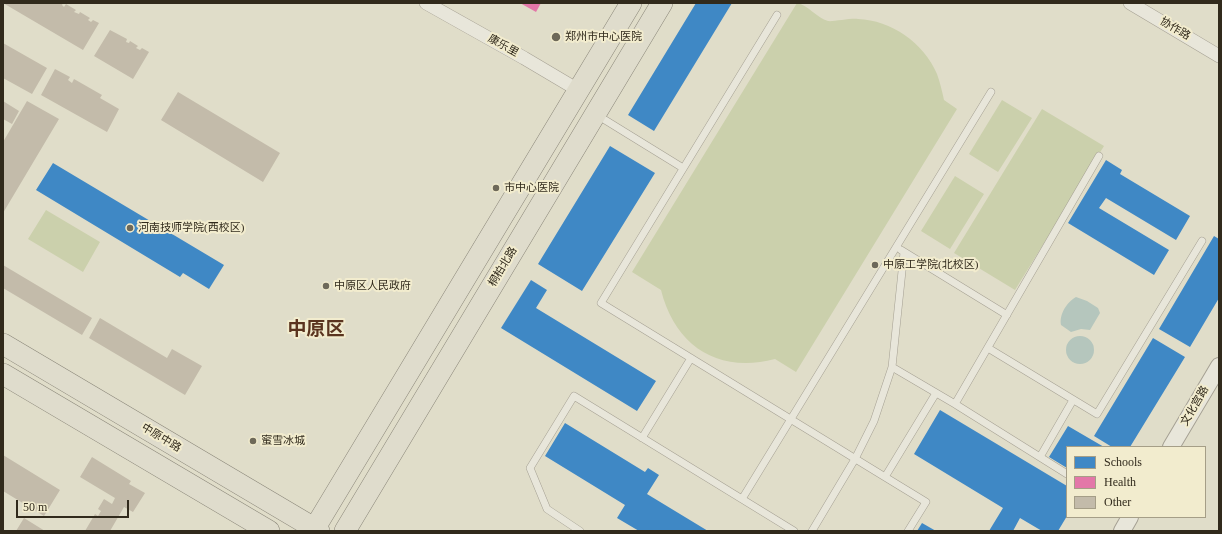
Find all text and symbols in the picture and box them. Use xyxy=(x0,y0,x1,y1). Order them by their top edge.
street label: 协作路 xyxy=(1157,15,1193,43)
place label: 郑州市中心医院 xyxy=(565,30,642,44)
marker: 郑州市中心医院 xyxy=(550,31,562,43)
street label: 康乐里 xyxy=(485,32,521,60)
place label: 市中心医院 xyxy=(504,181,559,195)
marker: 市中心医院 xyxy=(491,183,501,193)
place label: 河南技师学院(西校区) xyxy=(138,221,244,235)
marker: 河南技师学院(西校区) xyxy=(125,223,135,233)
street label: 桐柏北路 xyxy=(486,245,520,289)
place label: 中原工学院(北校区) xyxy=(883,258,978,272)
marker: 中原工学院(北校区) xyxy=(870,260,880,270)
place label: 中原区人民政府 xyxy=(334,279,411,293)
marker: 中原区人民政府 xyxy=(321,281,331,291)
district label: 中原区 xyxy=(288,319,344,341)
street label: 文化宫路 xyxy=(1178,384,1212,428)
street label: 中原中路 xyxy=(139,421,183,455)
place label: 蜜雪冰城 xyxy=(261,434,305,448)
marker: 蜜雪冰城 xyxy=(248,436,258,446)
legend xyxy=(1066,446,1206,518)
text: Schools xyxy=(1104,455,1142,469)
text: Health xyxy=(1104,475,1136,489)
scale bar xyxy=(18,492,131,518)
text: Other xyxy=(1104,495,1131,509)
text: 50 m xyxy=(23,500,47,514)

